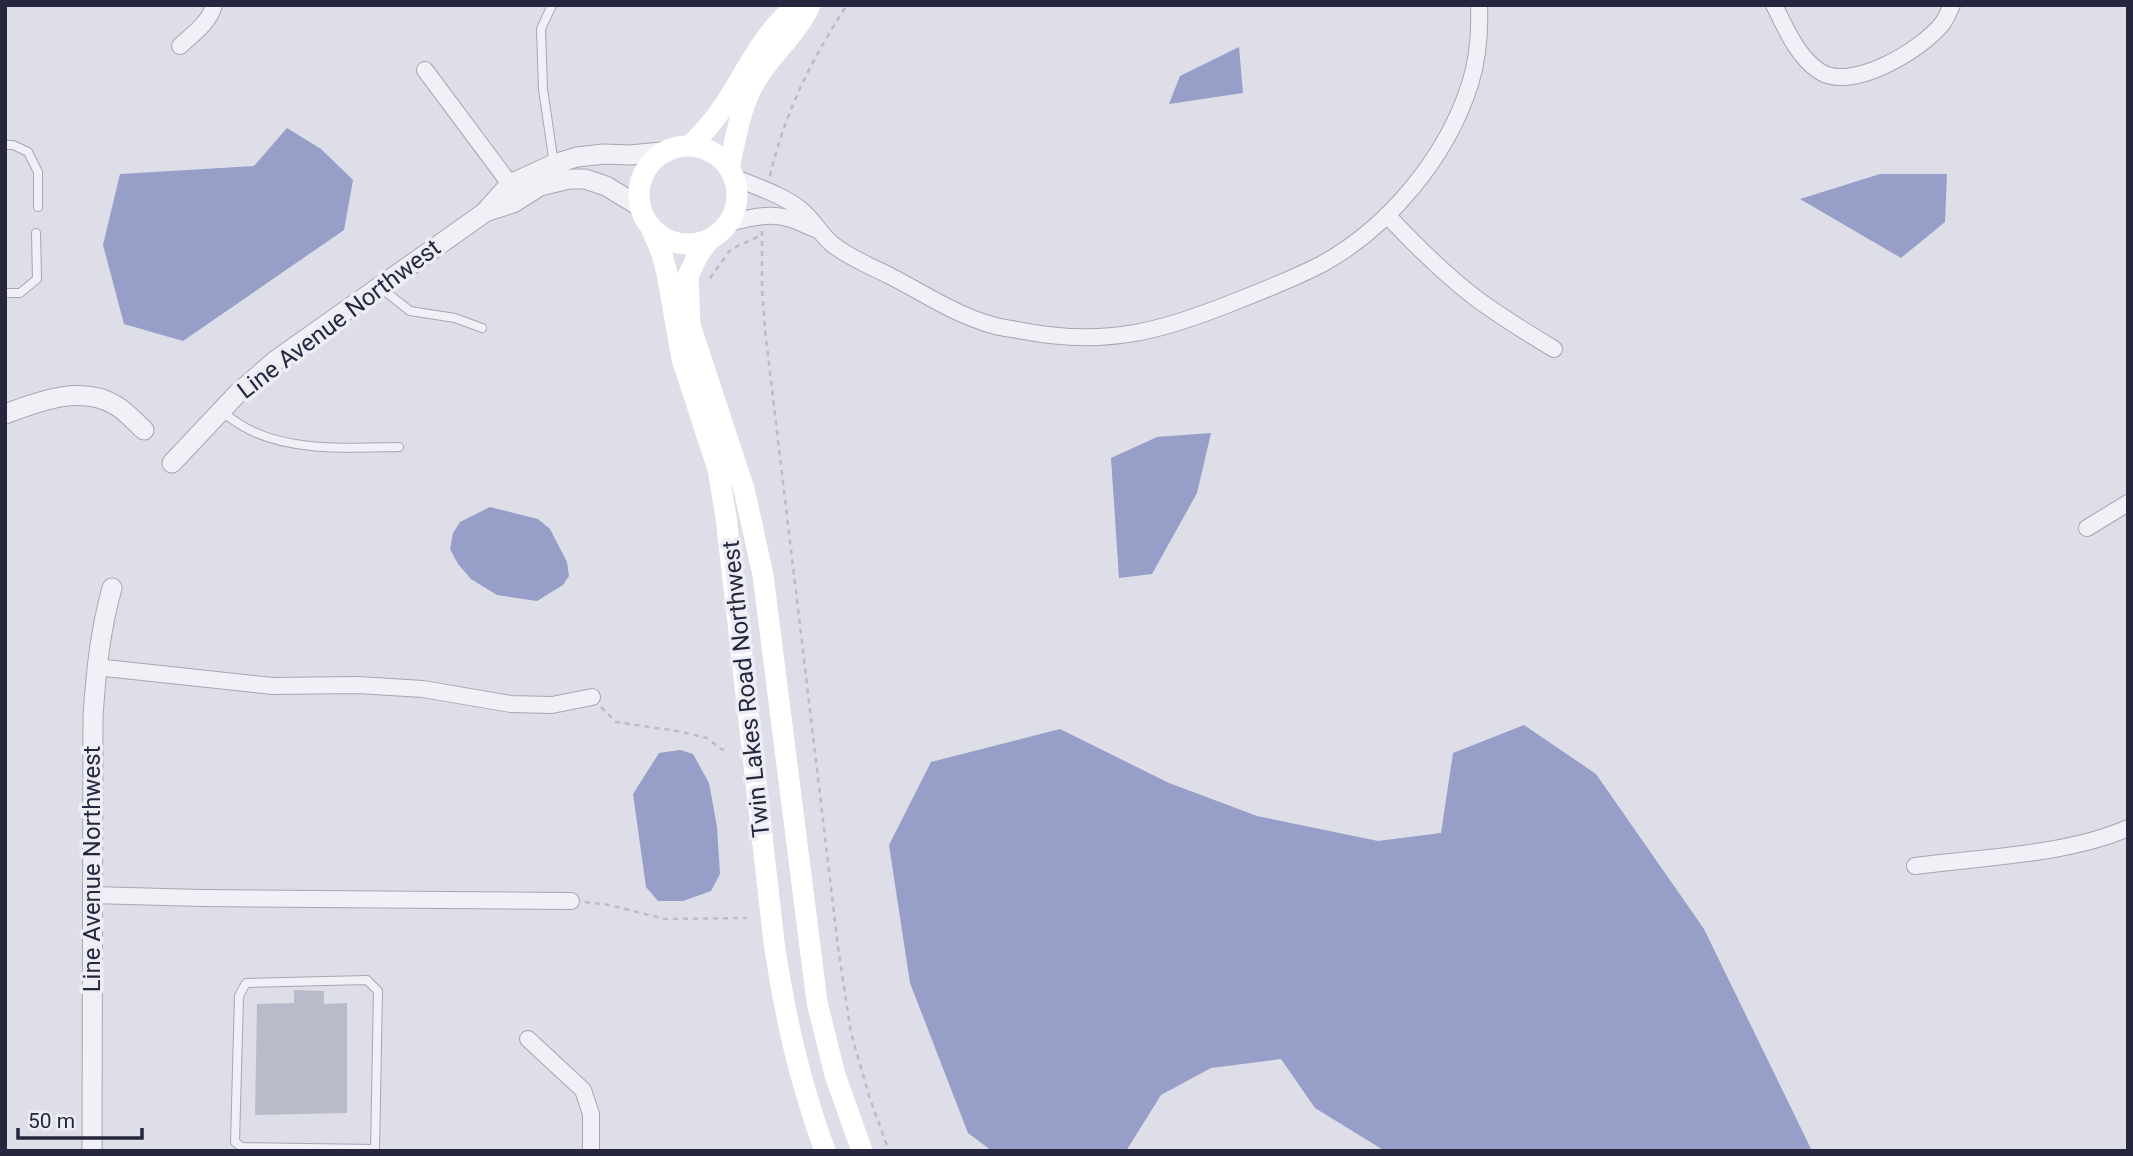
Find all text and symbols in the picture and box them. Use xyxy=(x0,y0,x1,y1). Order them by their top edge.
street label: Line Avenue Northwest xyxy=(232,233,446,404)
street label: Twin Lakes Road Northwest xyxy=(716,539,776,839)
street label: Line Avenue Northwest xyxy=(78,745,106,992)
scale bar xyxy=(18,1096,142,1140)
text: 50 m xyxy=(28,1109,75,1133)

